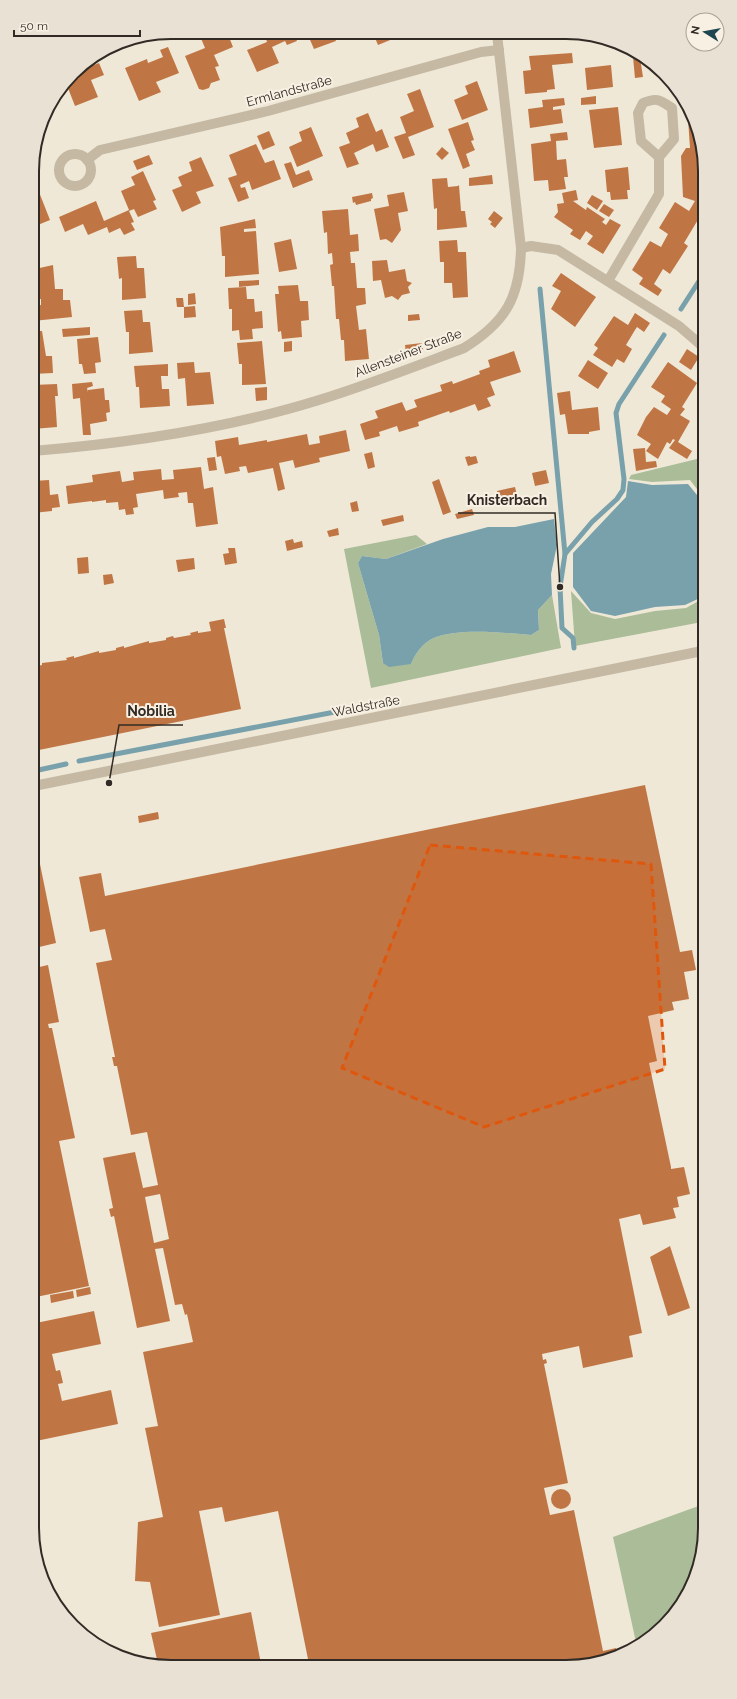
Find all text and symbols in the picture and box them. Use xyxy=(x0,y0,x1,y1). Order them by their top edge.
scale bar xyxy=(14,12,140,38)
north arrow xyxy=(685,12,725,52)
text: 50 m xyxy=(20,19,48,33)
text: N xyxy=(688,25,703,36)
street label: Ermlandstraße xyxy=(245,72,334,110)
street label: Allensteiner Straße xyxy=(352,326,464,380)
callout: Knisterbach xyxy=(458,487,555,513)
text: Knisterbach xyxy=(467,492,547,508)
street label: Waldstraße xyxy=(331,692,401,720)
callout: Nobilia xyxy=(119,699,183,725)
text: Nobilia xyxy=(127,703,175,719)

